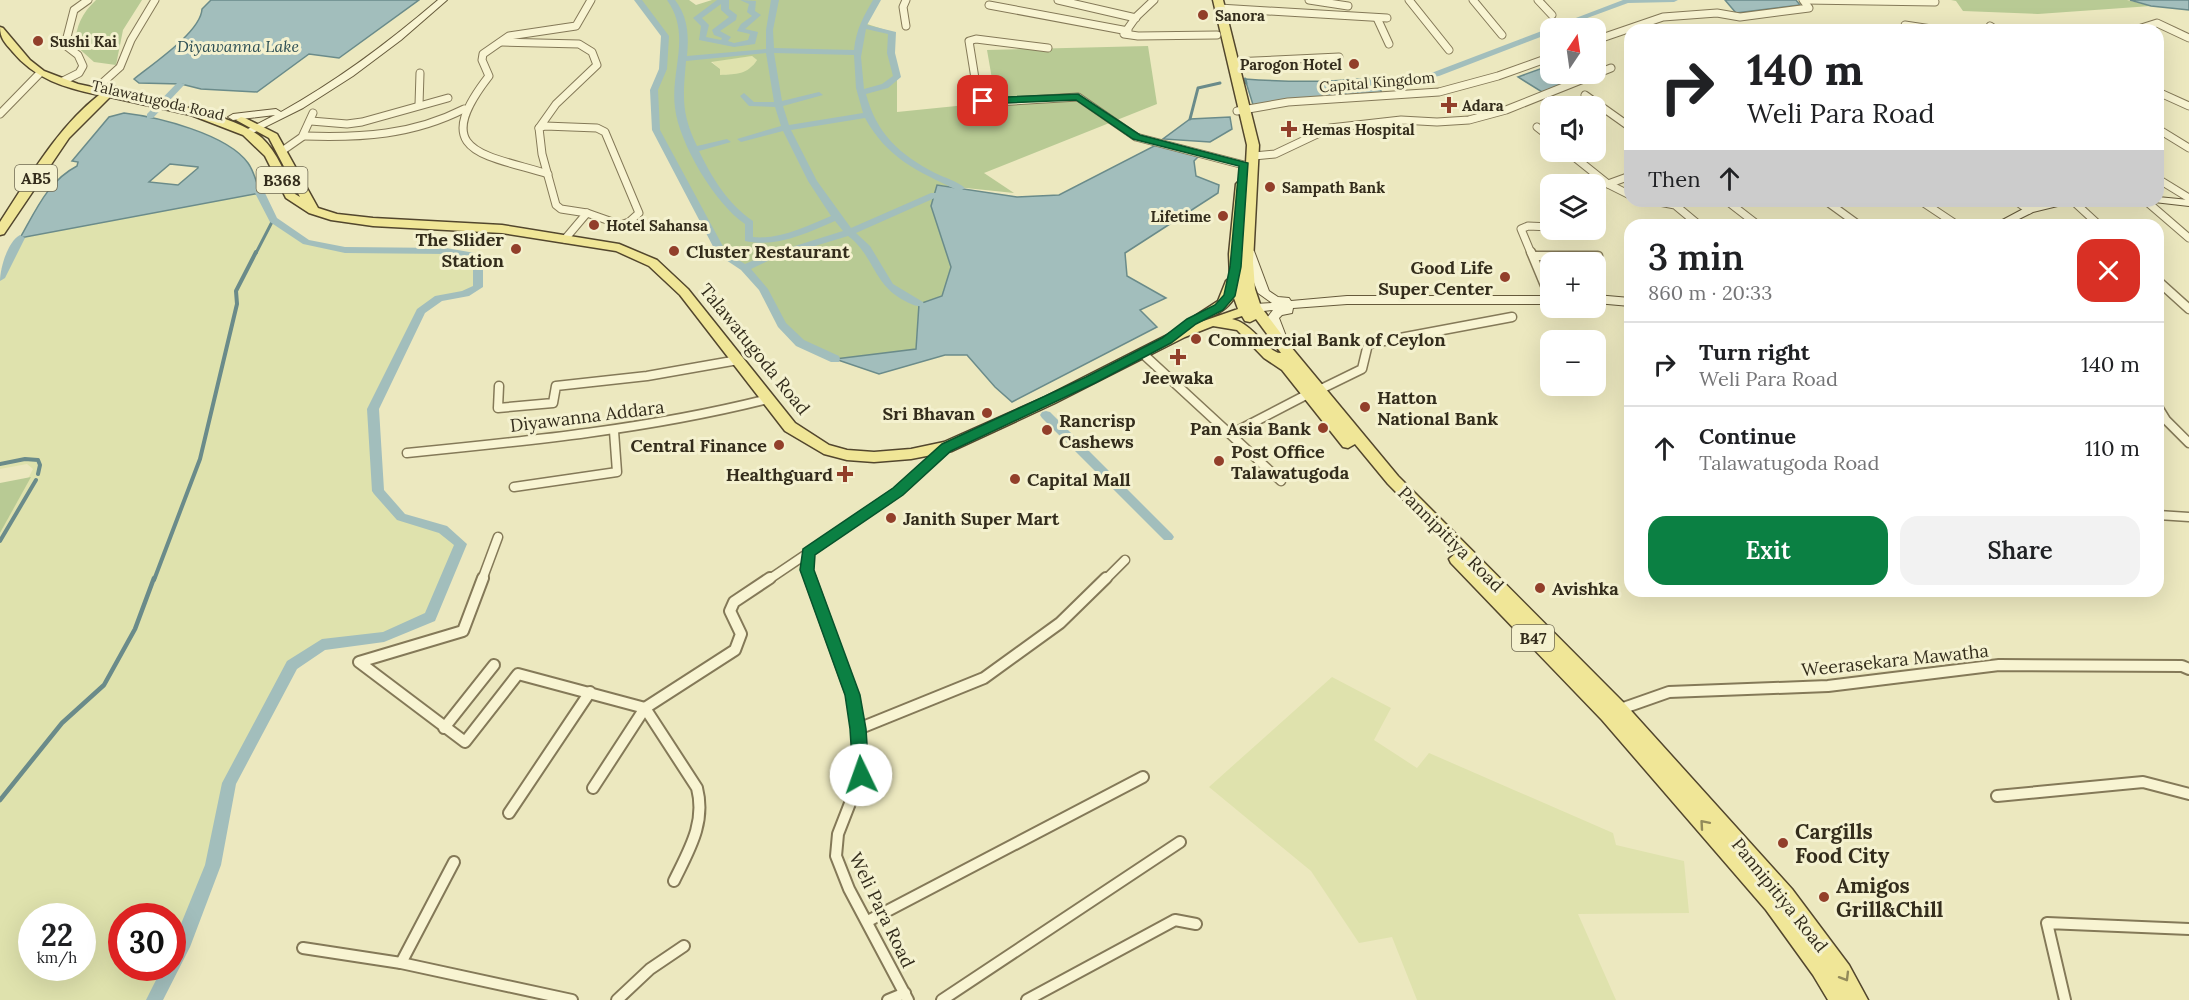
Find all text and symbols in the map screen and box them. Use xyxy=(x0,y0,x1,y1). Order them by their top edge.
place label: Sanora xyxy=(1215,6,1265,25)
marker: Sanora xyxy=(1196,8,1210,22)
north arrow xyxy=(1540,18,1606,84)
map controls xyxy=(1540,18,1606,396)
place label: Sushi Kai xyxy=(50,32,117,51)
marker: Sushi Kai xyxy=(31,34,45,48)
water label: Diyawanna Lake xyxy=(177,36,299,56)
text: 140 m xyxy=(1747,43,1863,97)
icon: right xyxy=(1648,48,1726,126)
place label: Parogon Hotel xyxy=(1240,55,1342,74)
marker: Parogon Hotel xyxy=(1347,57,1361,71)
street label: Capital Kingdom xyxy=(1318,67,1436,97)
pin xyxy=(957,75,1008,126)
street label: Talawatugoda Road xyxy=(90,76,226,124)
icon: arrive xyxy=(966,84,999,117)
marker: Adara xyxy=(1440,96,1458,114)
place label: Adara xyxy=(1462,96,1504,115)
button: sound xyxy=(1540,96,1606,162)
text: Weli Para Road xyxy=(1747,96,1935,130)
marker: Hemas Hospital xyxy=(1280,120,1298,138)
place label: Hemas Hospital xyxy=(1302,120,1415,139)
icon: ahead xyxy=(1713,162,1746,195)
road number: AB5 xyxy=(15,165,57,191)
text: Then xyxy=(1648,165,1701,193)
road number: B368 xyxy=(256,167,308,193)
button: layers xyxy=(1540,174,1606,240)
place label: Sampath Bank xyxy=(1282,178,1385,197)
marker: Sampath Bank xyxy=(1263,180,1277,194)
place label: Lifetime xyxy=(1151,207,1211,226)
marker: Lifetime xyxy=(1216,209,1230,223)
place label: Hotel Sahansa xyxy=(606,216,708,235)
marker: Hotel Sahansa xyxy=(587,218,601,232)
place label: The Slider Station xyxy=(415,228,505,272)
text: 3 min xyxy=(1648,234,1744,280)
button: close xyxy=(2077,239,2140,302)
place label: Cluster Restaurant xyxy=(686,240,850,263)
marker: The Slider Station xyxy=(509,242,523,256)
marker: Cluster Restaurant xyxy=(667,244,681,258)
button: + xyxy=(1540,252,1606,318)
place label: Good Life Super Center xyxy=(1378,256,1493,300)
marker: Good Life Super Center xyxy=(1498,270,1512,284)
street label: Talawatugoda Road xyxy=(695,279,815,420)
text: 860 m · 20:33 xyxy=(1648,280,1772,305)
place label: Commercial Bank of Ceylon xyxy=(1208,328,1446,351)
button: − xyxy=(1540,330,1606,396)
marker: Commercial Bank of Ceylon xyxy=(1189,332,1203,346)
text: Turn right xyxy=(1699,338,1810,366)
icon: right xyxy=(1648,348,1681,381)
marker: Jeewaka xyxy=(1171,350,1185,364)
text: 140 m xyxy=(2081,350,2140,378)
place label: Jeewaka xyxy=(1143,366,1214,389)
text: Weli Para Road xyxy=(1699,366,1838,391)
place label: Hatton National Bank xyxy=(1377,386,1498,430)
street label: Diyawanna Addara xyxy=(509,395,665,437)
marker: Hatton National Bank xyxy=(1358,400,1372,414)
place label: Sri Bhavan xyxy=(882,402,976,425)
marker: Sri Bhavan xyxy=(980,406,994,420)
place label: Rancrisp Cashews xyxy=(1059,409,1136,453)
place label: Pan Asia Bank xyxy=(1190,417,1311,440)
marker: Pan Asia Bank xyxy=(1316,421,1330,435)
text: Continue xyxy=(1699,422,1796,450)
marker: Rancrisp Cashews xyxy=(1040,423,1054,437)
icon: ahead xyxy=(1648,432,1681,465)
place label: Central Finance xyxy=(630,434,767,457)
text: 110 m xyxy=(2085,434,2140,462)
marker: Central Finance xyxy=(772,438,786,452)
place label: Post Office Talawatugoda xyxy=(1231,440,1350,484)
text: Talawatugoda Road xyxy=(1699,450,1879,475)
marker: Post Office Talawatugoda xyxy=(1212,454,1226,468)
place label: Healthguard xyxy=(726,463,833,486)
marker: Healthguard xyxy=(838,467,852,481)
place label: Capital Mall xyxy=(1027,468,1131,491)
marker: Capital Mall xyxy=(1008,472,1022,486)
street label: Pannipitiya Road xyxy=(1393,481,1509,597)
place label: Janith Super Mart xyxy=(903,507,1060,530)
marker: Janith Super Mart xyxy=(884,511,898,525)
button: Exit xyxy=(1648,516,1888,585)
button: Share xyxy=(1900,516,2140,585)
place label: Avishka xyxy=(1552,577,1619,600)
marker: Avishka xyxy=(1533,581,1547,595)
road number: B47 xyxy=(1512,625,1554,651)
street label: Weerasekara Mawatha xyxy=(1800,639,1990,681)
position arrow xyxy=(829,743,893,807)
place label: Cargills Food City xyxy=(1795,818,1890,869)
one-way arrow xyxy=(1700,820,1711,831)
street label: Pannipitiya Road xyxy=(1727,833,1833,957)
marker: Cargills Food City xyxy=(1776,836,1790,850)
street label: Weli Para Road xyxy=(844,849,920,972)
place label: Amigos Grill&Chill xyxy=(1836,872,1944,923)
marker: Amigos Grill&Chill xyxy=(1817,890,1831,904)
speed limit sign: 30 xyxy=(108,903,186,981)
text: 22 xyxy=(41,916,73,954)
text: km/h xyxy=(37,948,77,967)
one-way arrow xyxy=(1837,971,1849,981)

